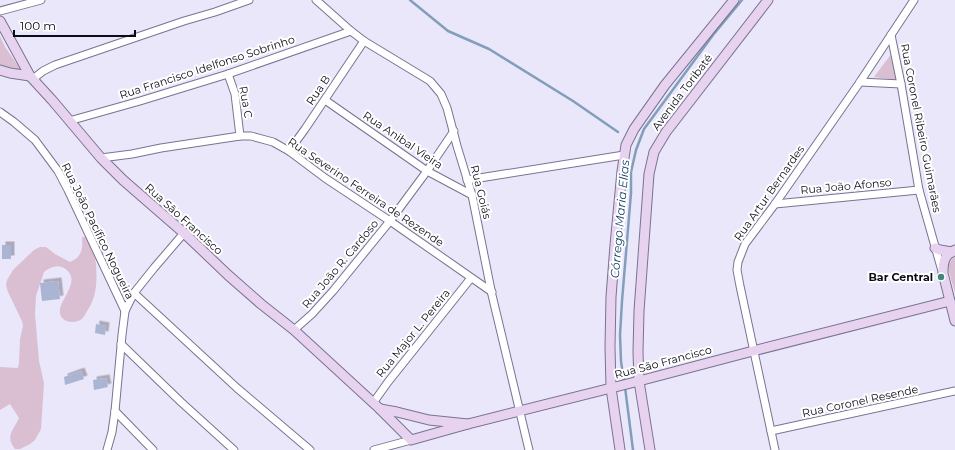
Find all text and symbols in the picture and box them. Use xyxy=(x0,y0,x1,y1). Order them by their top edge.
scale bar xyxy=(14,12,135,38)
text: 100 m xyxy=(20,18,56,33)
street label: Rua Francisco Idelfonso Sobrinho xyxy=(118,32,296,102)
street label: Rua Coronel Ribeiro Guimarães xyxy=(898,42,944,214)
street label: Avenida Toribaté xyxy=(649,51,715,133)
street label: Rua B xyxy=(303,72,333,108)
street label: Rua C xyxy=(236,85,256,119)
street label: Rua Anibal Vieira xyxy=(360,108,446,172)
street label: Rua Severino Ferreira de Rezende xyxy=(285,134,447,250)
street label: Rua Artur Bernardes xyxy=(731,142,808,243)
water label: Córrego Maria Elias xyxy=(607,159,632,279)
street label: Rua João Pacífico Nogueira xyxy=(59,161,137,301)
street label: Rua Goiás xyxy=(468,164,495,221)
street label: Rua João Afonso xyxy=(800,175,892,197)
street label: Rua São Francisco xyxy=(142,180,226,258)
street label: Rua João R. Cardoso xyxy=(299,217,381,311)
place label: Bar Central xyxy=(868,270,933,284)
marker: Bar Central xyxy=(936,272,946,282)
street label: Rua Major L. Pereira xyxy=(373,286,453,380)
street label: Rua São Francisco xyxy=(613,342,713,382)
street label: Rua Coronel Resende xyxy=(801,382,920,420)

